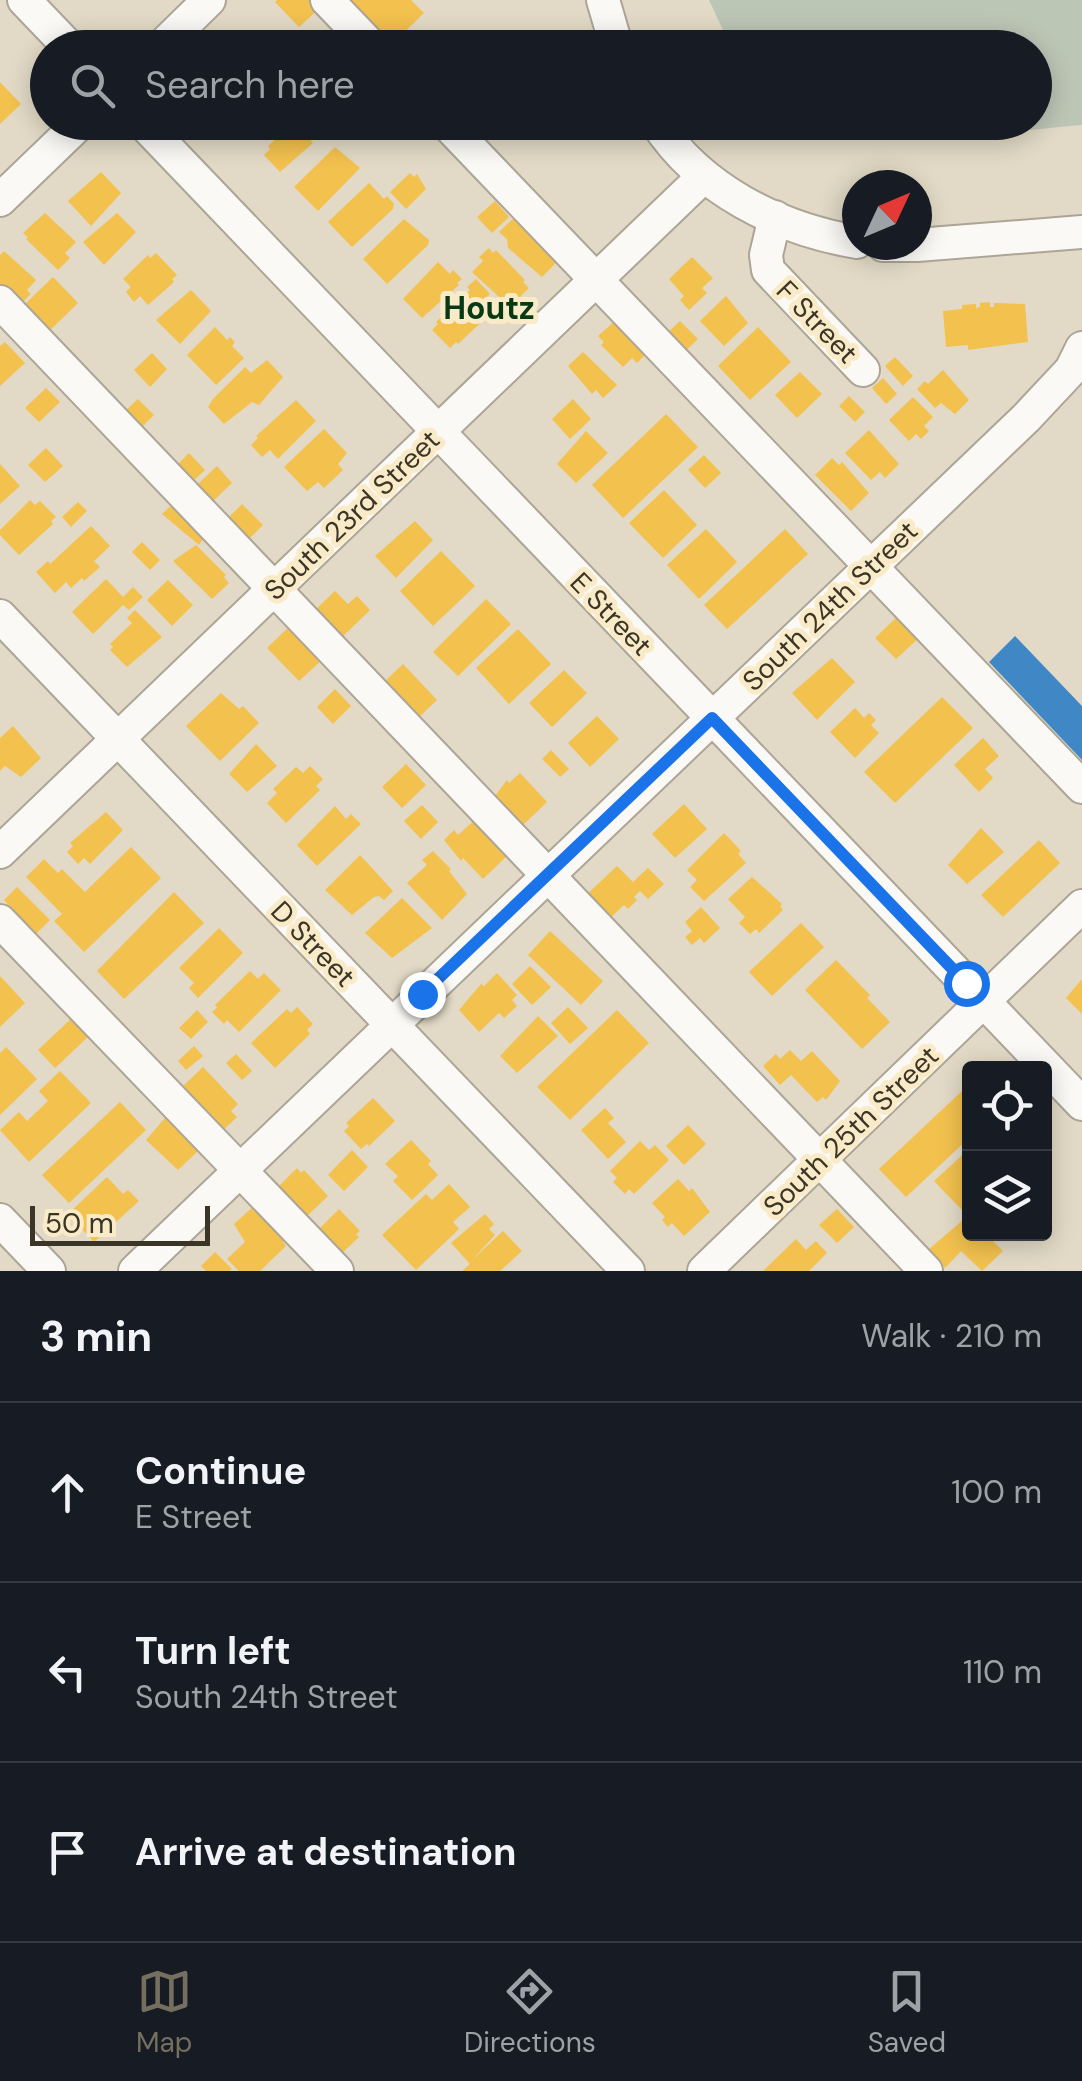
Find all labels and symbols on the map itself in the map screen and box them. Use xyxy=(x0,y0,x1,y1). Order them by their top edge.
north arrow xyxy=(842,170,932,260)
street label: F Street xyxy=(768,273,866,371)
district label: Houtz xyxy=(443,287,535,329)
street label: South 23rd Street xyxy=(256,422,448,608)
street label: South 24th Street xyxy=(734,513,926,699)
street label: E Street xyxy=(562,564,660,664)
street label: D Street xyxy=(263,893,363,995)
route start xyxy=(944,961,990,1007)
route end xyxy=(400,972,446,1018)
street label: South 25th Street xyxy=(755,1038,947,1224)
scale bar xyxy=(30,1201,210,1246)

